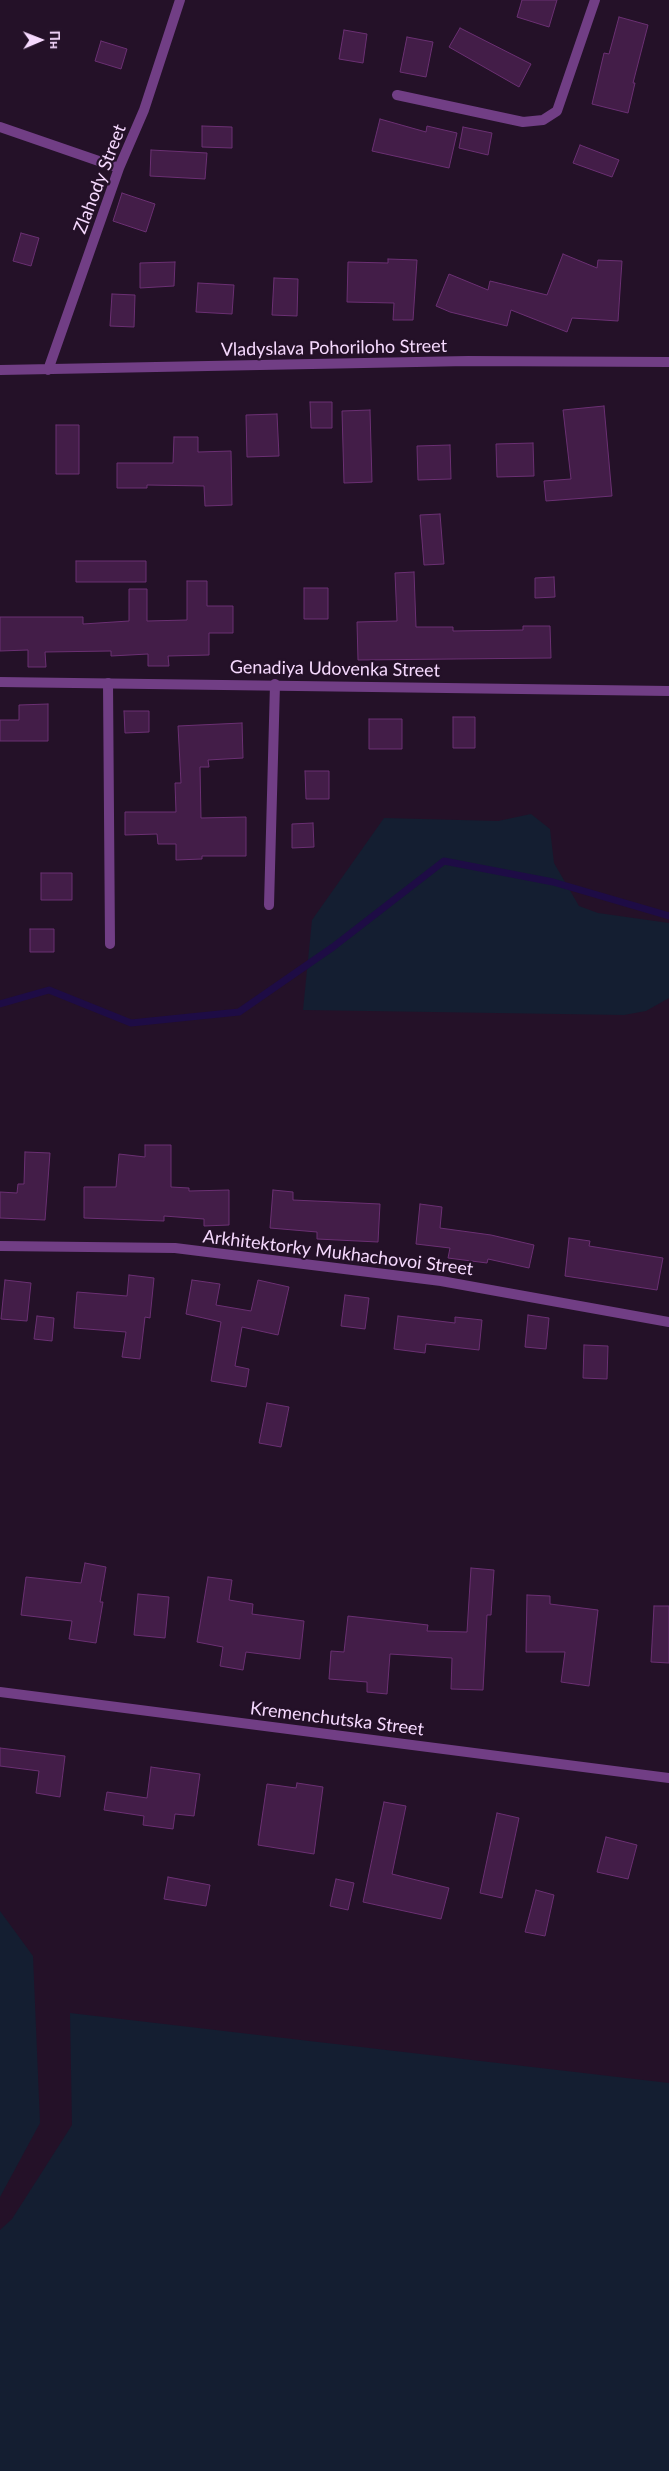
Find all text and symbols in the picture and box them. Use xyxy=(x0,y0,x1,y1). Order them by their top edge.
north arrow xyxy=(15,15,65,65)
text: Пн xyxy=(47,30,64,49)
street label: Zlahody Street xyxy=(69,121,131,237)
street label: Vladyslava Pohoriloho Street xyxy=(221,335,447,361)
street label: Genadiya Udovenka Street xyxy=(230,656,440,682)
street label: Arkhitektorky Mukhachovoi Street xyxy=(202,1226,474,1280)
street label: Kremenchutska Street xyxy=(249,1698,425,1740)

